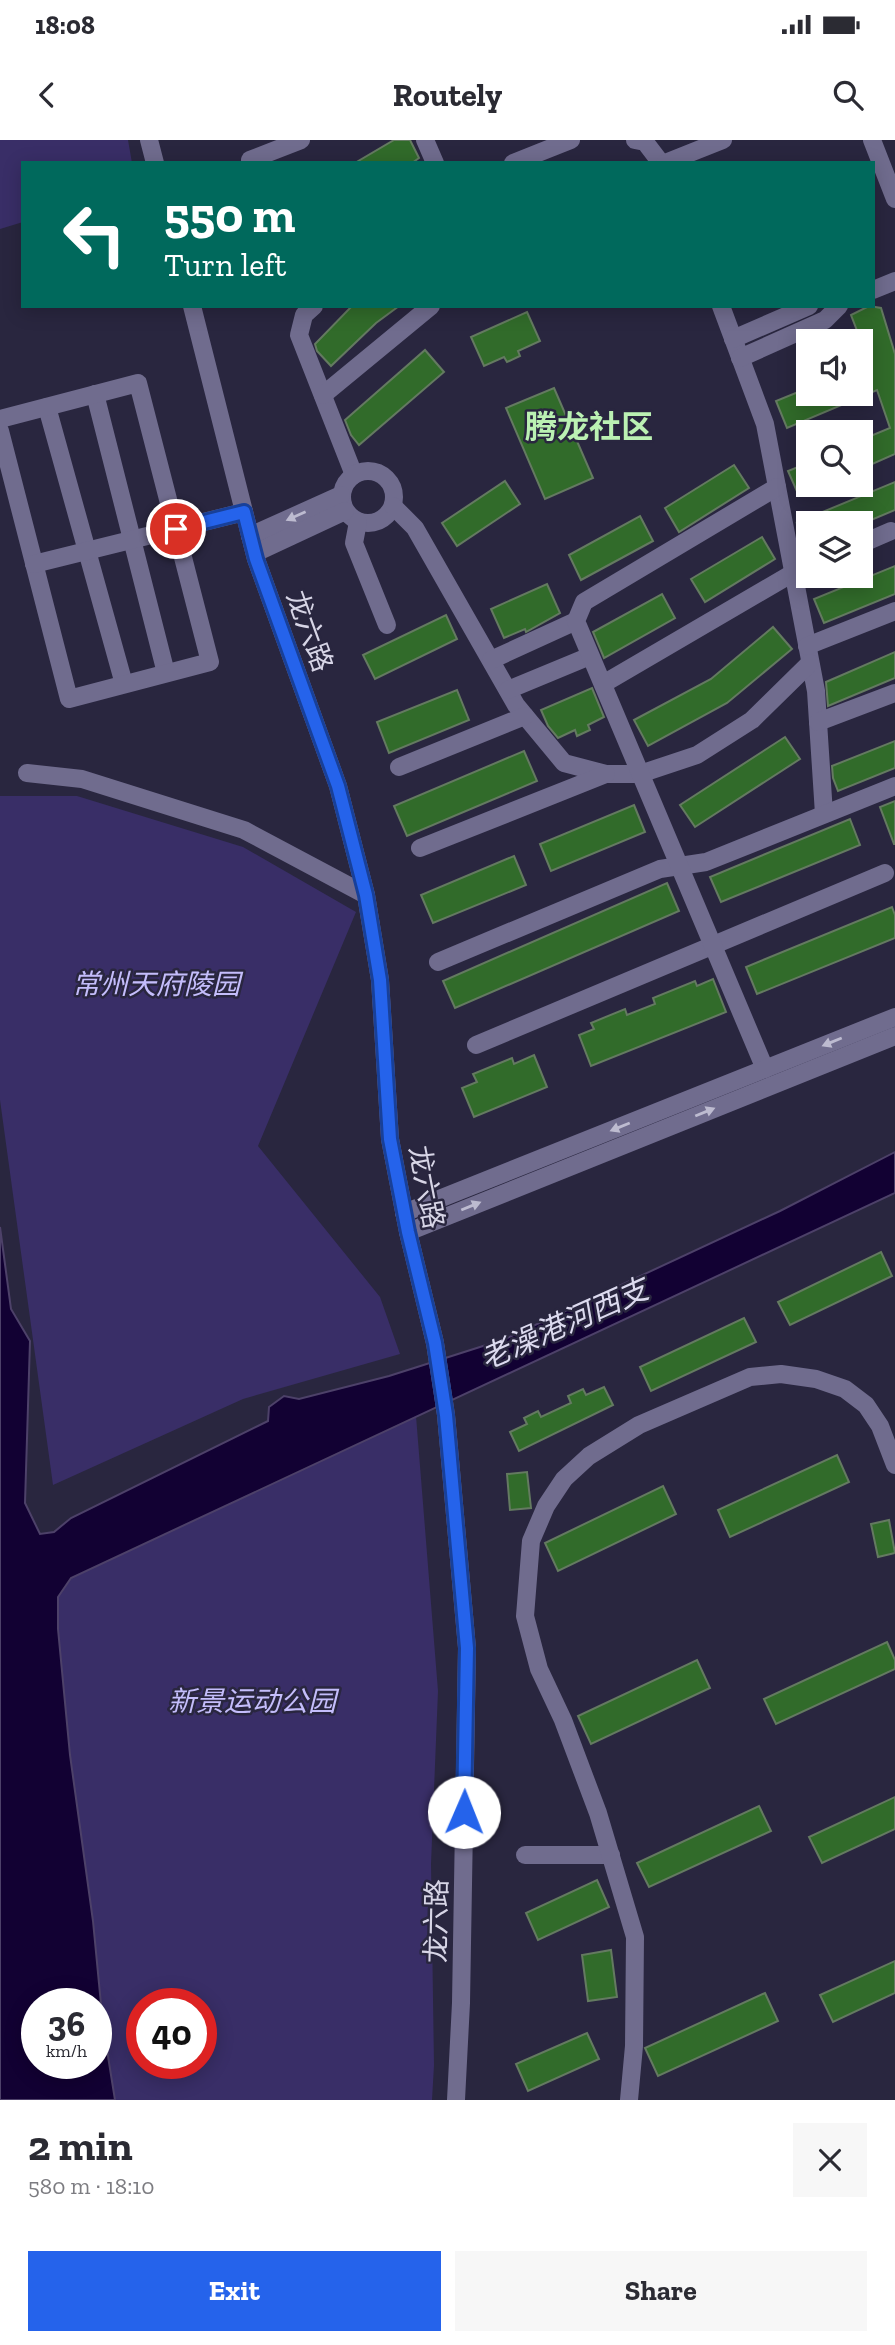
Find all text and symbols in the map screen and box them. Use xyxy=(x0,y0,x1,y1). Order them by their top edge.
text: 18:08 xyxy=(35,9,95,41)
icon: back xyxy=(28,76,66,114)
text: Routely xyxy=(393,76,502,114)
icon: search xyxy=(829,76,867,114)
text: 550 m xyxy=(164,186,295,245)
icon: left xyxy=(49,189,140,280)
text: Turn left xyxy=(164,246,286,284)
map controls xyxy=(796,329,873,588)
button: sound xyxy=(796,329,873,406)
district label: 腾龙社区 xyxy=(525,408,653,446)
button: search xyxy=(796,420,873,497)
pin xyxy=(146,499,206,559)
icon: arrive xyxy=(157,510,195,548)
one-way arrow xyxy=(286,510,306,522)
button: layers xyxy=(796,511,873,588)
street label: 龙六路 xyxy=(280,586,339,676)
park label: 常州天府陵园 xyxy=(72,968,244,1001)
one-way arrow xyxy=(821,1037,842,1048)
one-way arrow xyxy=(695,1106,716,1117)
one-way arrow xyxy=(610,1121,631,1132)
street label: 龙六路 xyxy=(402,1143,451,1231)
one-way arrow xyxy=(461,1201,482,1212)
water label: 老澡港河西支 xyxy=(474,1270,656,1377)
park label: 新景运动公园 xyxy=(168,1685,340,1718)
position arrow xyxy=(427,1775,501,1849)
street label: 龙六路 xyxy=(419,1879,454,1963)
speed limit sign: 40 xyxy=(126,1988,217,2079)
text: 36 xyxy=(48,2003,85,2045)
text: km/h xyxy=(46,2040,87,2062)
text: 2 min xyxy=(28,2120,133,2171)
button: close xyxy=(793,2123,867,2197)
text: 580 m · 18:10 xyxy=(28,2172,154,2200)
button: Exit xyxy=(28,2251,441,2331)
button: Share xyxy=(455,2251,867,2331)

